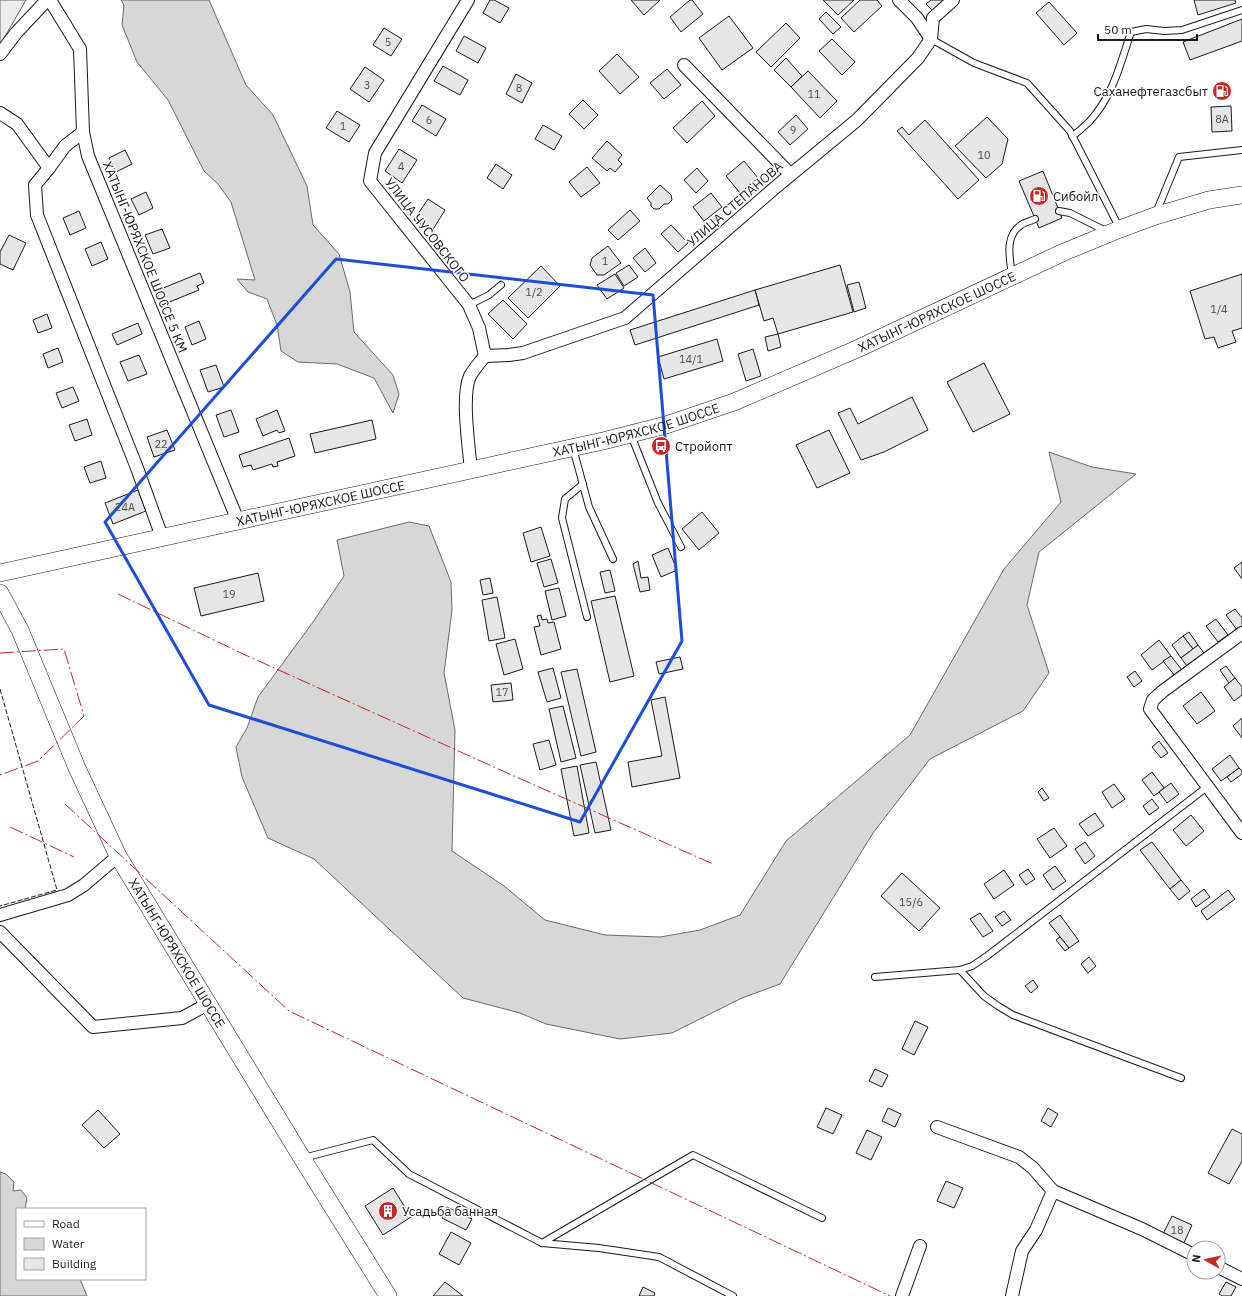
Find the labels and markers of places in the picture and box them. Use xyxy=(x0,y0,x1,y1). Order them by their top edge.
fuel station icon: Саханефтегазсбыт xyxy=(1211,80,1233,102)
place label: Саханефтегазсбыт xyxy=(1094,83,1208,100)
fuel station icon: Сибойл xyxy=(1028,185,1050,207)
place label: Сибойл xyxy=(1053,188,1098,205)
bus stop icon: Стройопт xyxy=(650,435,672,457)
place label: Стройопт xyxy=(675,438,733,455)
building icon: Усадьба банная xyxy=(377,1200,399,1222)
place label: Усадьба банная xyxy=(402,1203,498,1220)

